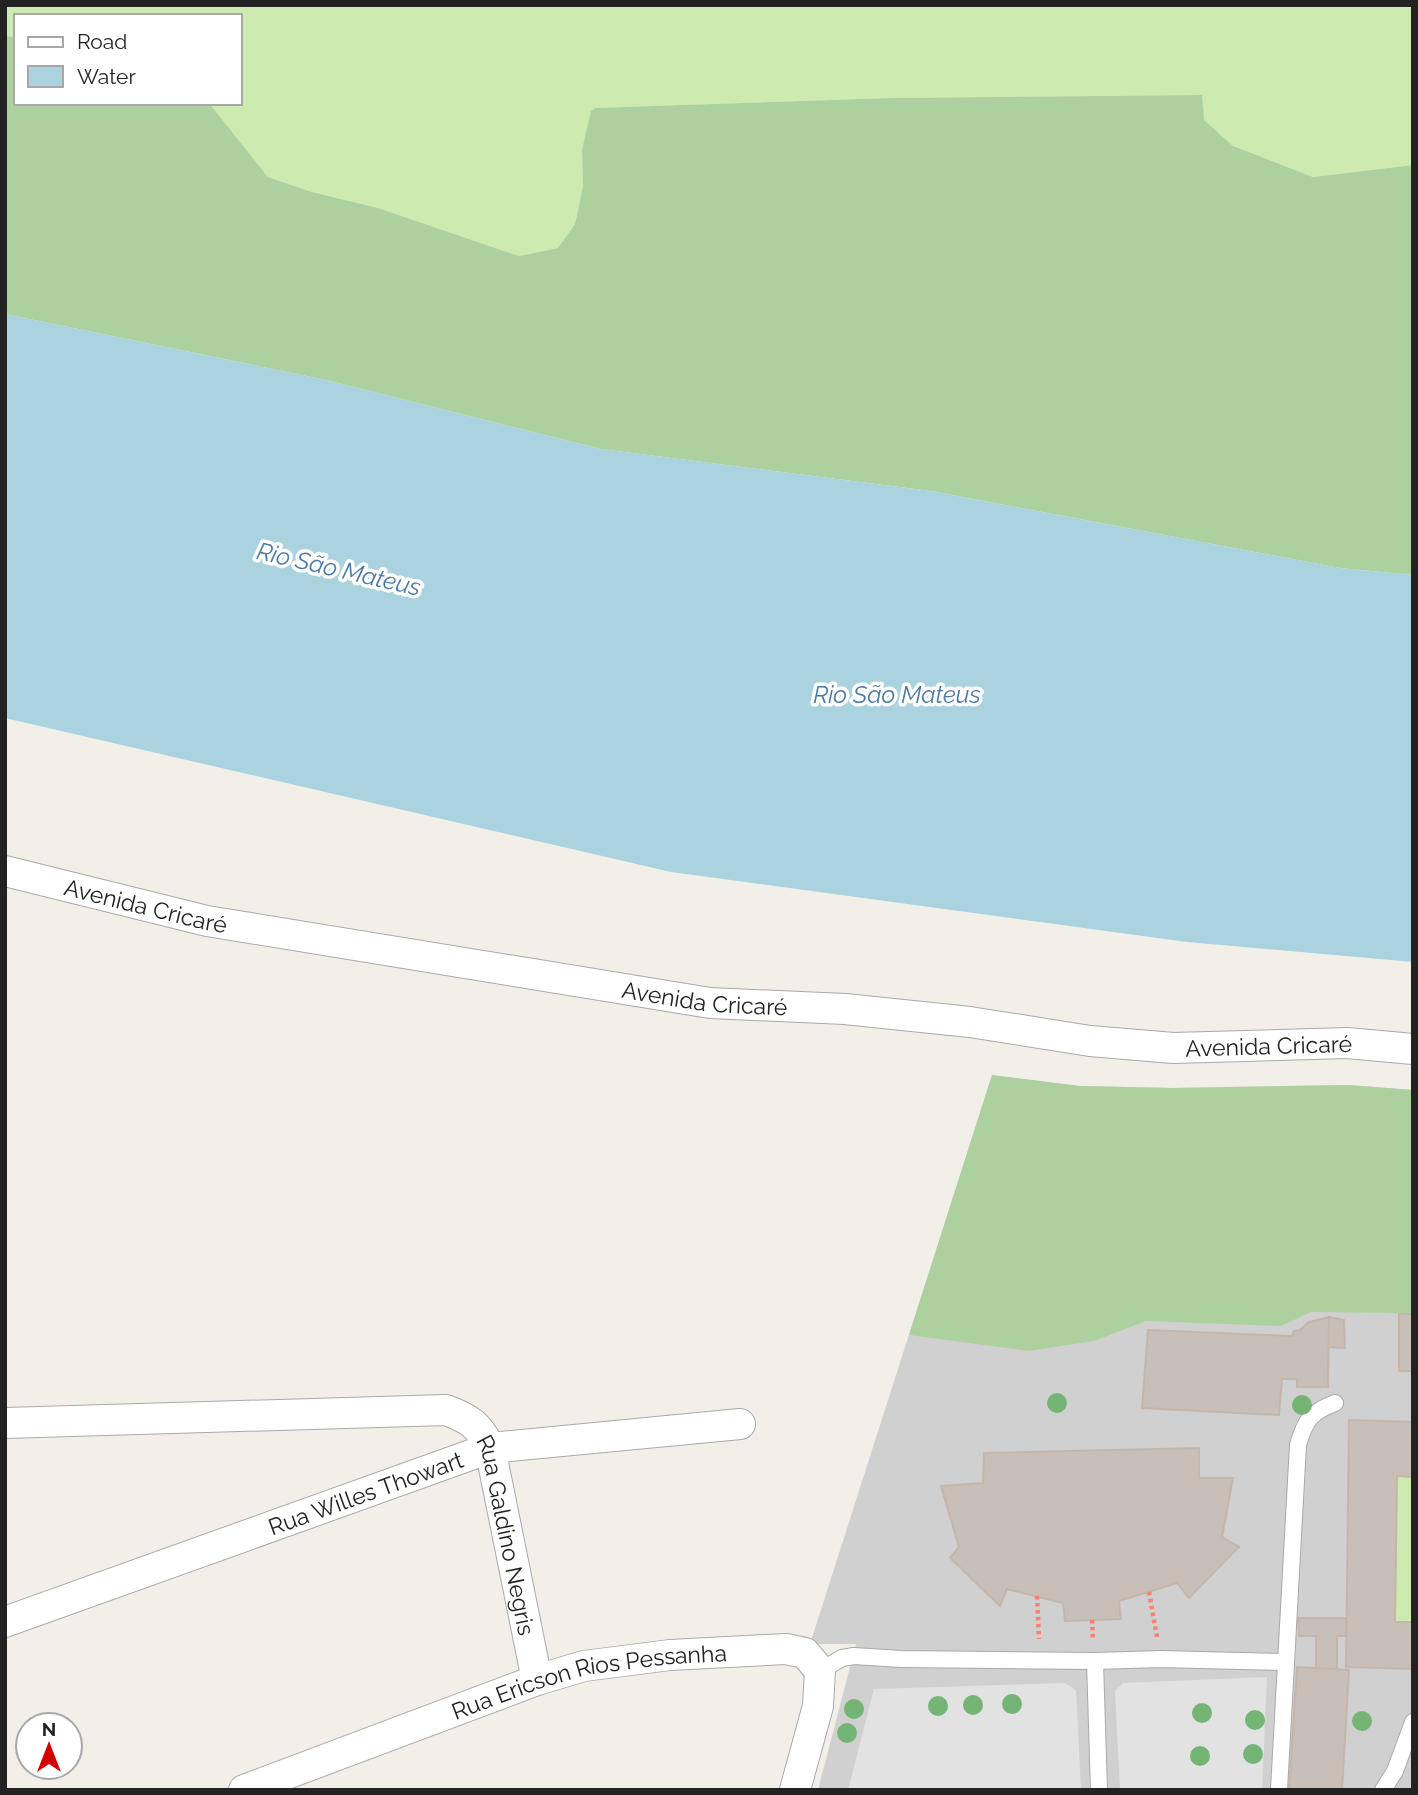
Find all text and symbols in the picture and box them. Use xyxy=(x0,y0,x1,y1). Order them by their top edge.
legend xyxy=(14,14,242,105)
text: Road xyxy=(77,29,127,54)
text: Water xyxy=(77,64,136,89)
water label: Rio São Mateus xyxy=(254,536,424,602)
water label: Rio São Mateus xyxy=(813,680,981,709)
street label: Avenida Cricaré xyxy=(62,873,229,938)
street label: Avenida Cricaré xyxy=(620,975,788,1020)
street label: Avenida Cricaré xyxy=(1185,1029,1352,1061)
street label: Rua Galdino Negris xyxy=(472,1430,541,1637)
street label: Rua Willes Thowart xyxy=(264,1445,467,1540)
street label: Rua Ericson Rios Pessanha xyxy=(448,1639,727,1724)
north arrow xyxy=(14,1711,84,1781)
text: N xyxy=(42,1718,56,1740)

